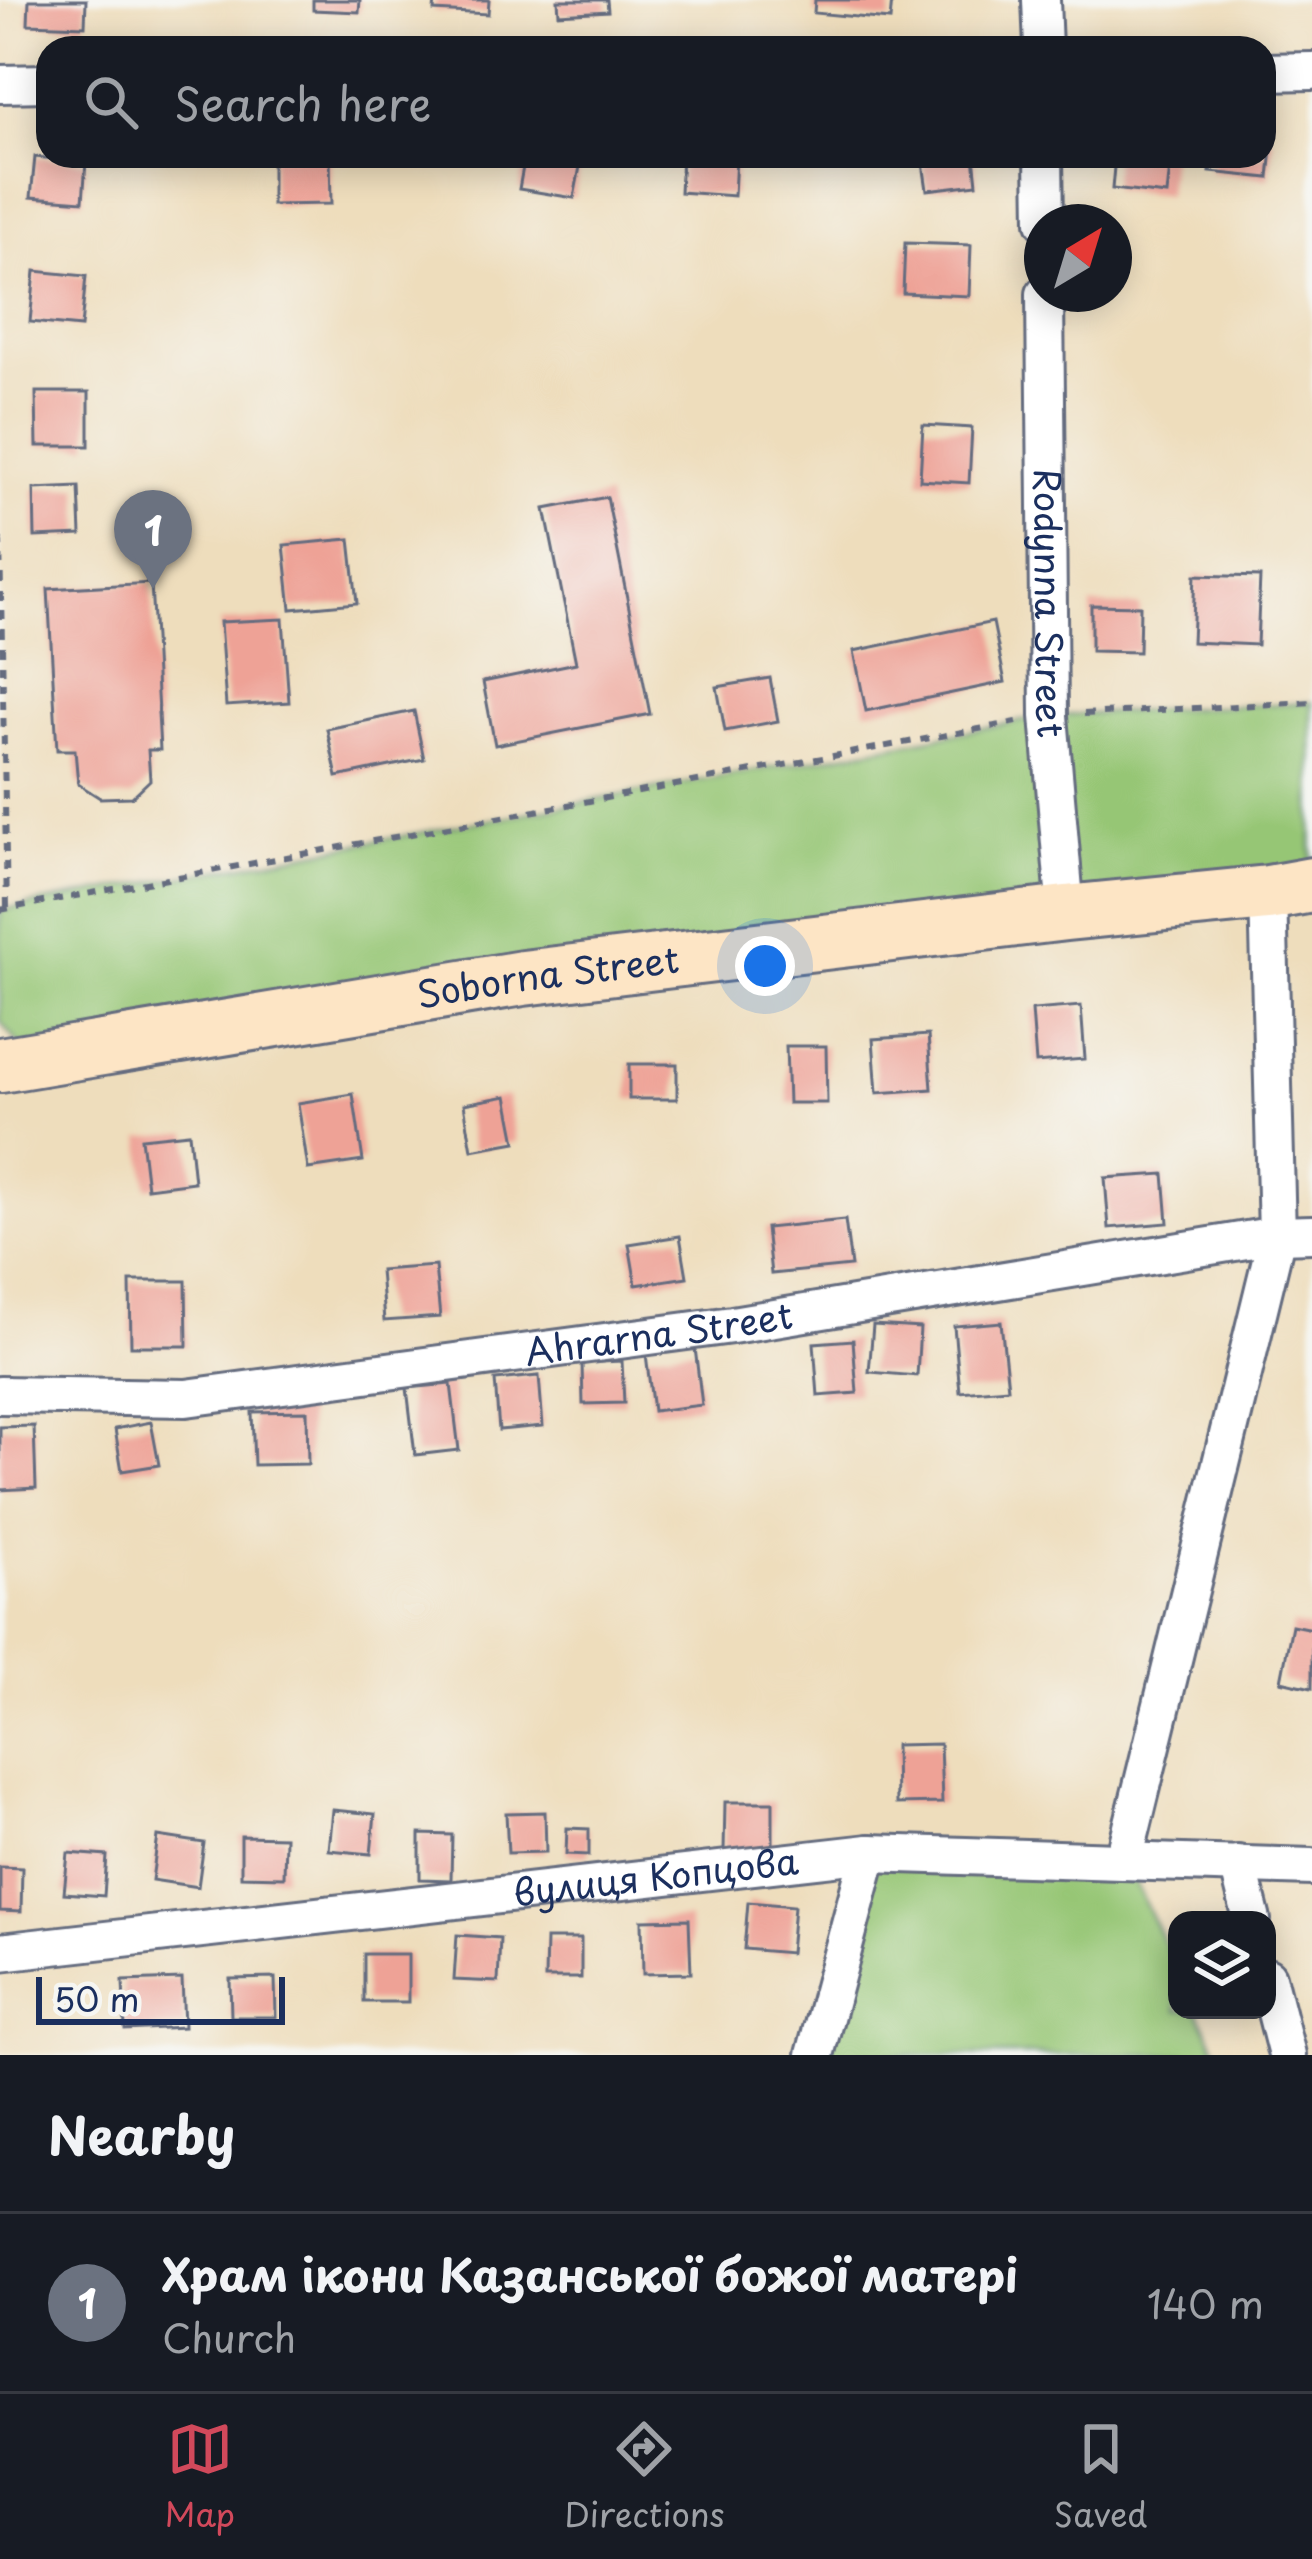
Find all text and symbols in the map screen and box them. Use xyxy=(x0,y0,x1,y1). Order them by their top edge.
search box xyxy=(36,36,1276,168)
text: Search here xyxy=(174,68,431,136)
icon: search xyxy=(78,69,144,135)
north arrow xyxy=(1024,204,1132,312)
street label: Rodynna Street xyxy=(1022,468,1080,740)
pin: 1 xyxy=(114,490,192,589)
street label: Soborna Street xyxy=(412,931,682,1020)
your location xyxy=(735,936,795,996)
street label: Ahrarna Street xyxy=(521,1286,796,1377)
street label: вулиця Копцова xyxy=(510,1832,801,1918)
map controls xyxy=(1168,1911,1276,2019)
button: layers xyxy=(1168,1911,1276,2019)
scale bar xyxy=(36,1971,285,2024)
text: 50 m xyxy=(54,1973,140,2023)
text: Nearby xyxy=(48,2095,235,2172)
text: Храм ікони Казанської божої матері xyxy=(162,2239,1018,2307)
text: 1 xyxy=(78,2273,96,2332)
text: 140 m xyxy=(1147,2273,1264,2332)
text: Church xyxy=(162,2307,296,2366)
tab: Map xyxy=(165,2416,235,2538)
tab: Directions xyxy=(564,2416,725,2538)
tab: Saved xyxy=(1054,2416,1147,2538)

